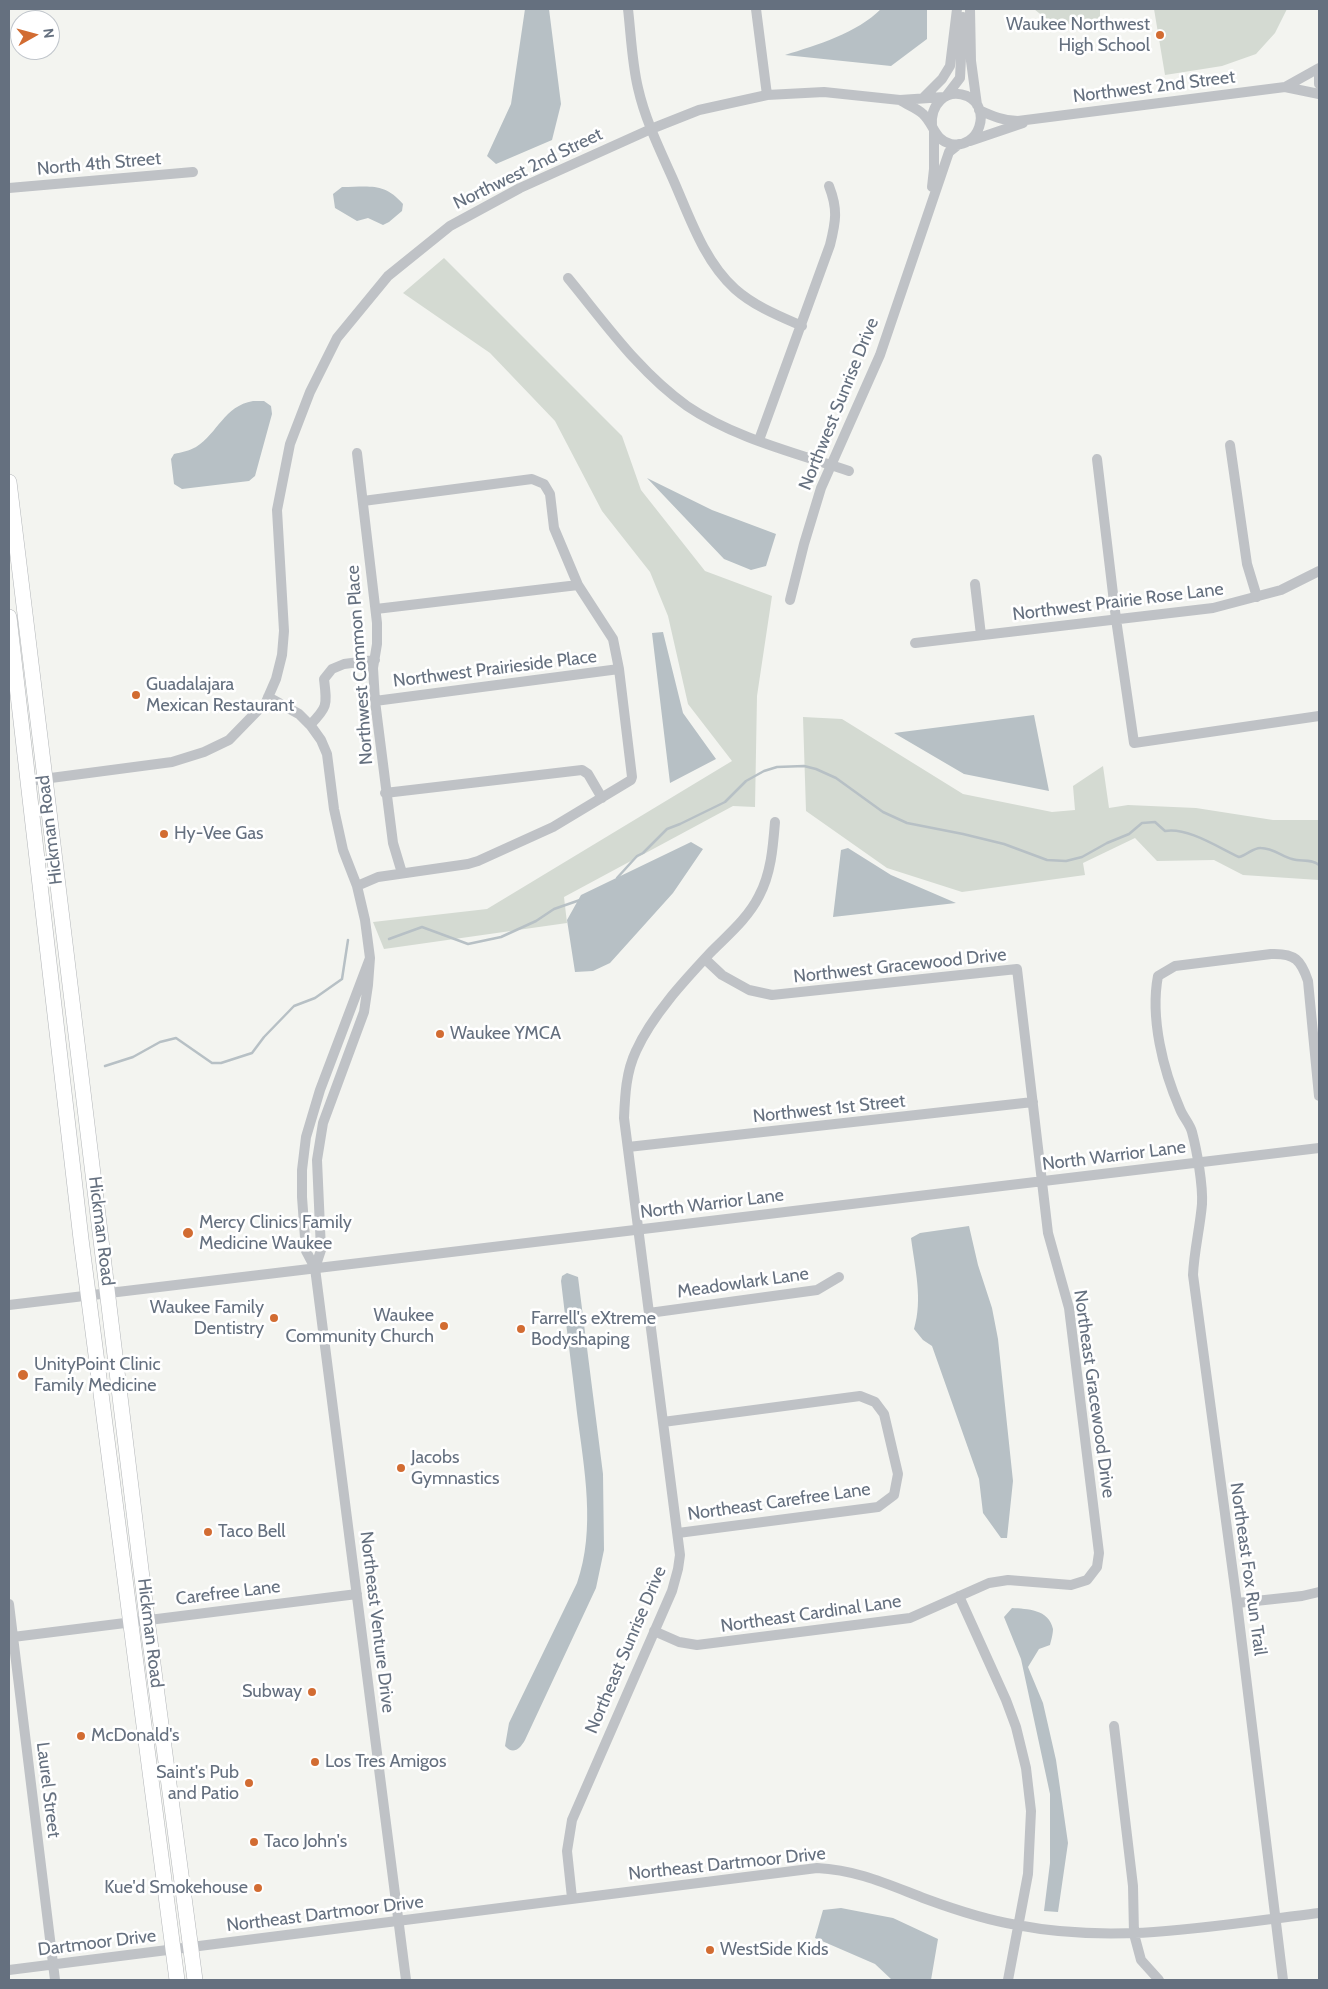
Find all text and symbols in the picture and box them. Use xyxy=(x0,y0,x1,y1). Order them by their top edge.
north arrow xyxy=(10,10,60,60)
place label: Waukee Northwest High School xyxy=(1006,14,1150,56)
text: N xyxy=(39,27,58,39)
marker: Waukee Northwest High School xyxy=(1154,29,1166,41)
street label: Northwest 2nd Street xyxy=(1072,66,1236,108)
street label: Northwest 2nd Street xyxy=(450,124,606,214)
street label: North 4th Street xyxy=(36,148,162,180)
street label: Northwest Sunrise Drive xyxy=(795,315,883,493)
street label: Northwest Common Place xyxy=(342,564,378,766)
street label: Northwest Prairie Rose Lane xyxy=(1011,578,1225,626)
street label: Northwest Prairieside Place xyxy=(392,646,598,692)
place label: Guadalajara Mexican Restaurant xyxy=(146,674,294,716)
marker: Guadalajara Mexican Restaurant xyxy=(130,689,142,701)
street label: Hickman Road xyxy=(33,774,67,886)
place label: Hy-Vee Gas xyxy=(174,823,264,845)
marker: Hy-Vee Gas xyxy=(158,828,170,840)
street label: Northwest Gracewood Drive xyxy=(792,944,1008,988)
place label: Waukee YMCA xyxy=(450,1023,561,1045)
marker: Waukee YMCA xyxy=(434,1028,446,1040)
street label: Northwest 1st Street xyxy=(752,1090,906,1128)
street label: North Warrior Lane xyxy=(1041,1136,1187,1176)
street label: Hickman Road xyxy=(84,1175,118,1287)
street label: North Warrior Lane xyxy=(639,1184,785,1224)
place label: Mercy Clinics Family Medicine Waukee xyxy=(199,1212,352,1254)
marker: Mercy Clinics Family Medicine Waukee xyxy=(181,1226,195,1240)
street label: Meadowlark Lane xyxy=(676,1263,810,1303)
street label: Northeast Gracewood Drive xyxy=(1069,1289,1119,1499)
place label: Waukee Family Dentistry xyxy=(150,1297,264,1340)
place label: Waukee Community Church xyxy=(286,1305,434,1348)
place label: Farrell's eXtreme Bodyshaping xyxy=(531,1308,656,1350)
marker: Waukee Family Dentistry xyxy=(268,1312,280,1324)
marker: Waukee Community Church xyxy=(438,1320,450,1332)
marker: Farrell's eXtreme Bodyshaping xyxy=(515,1323,527,1335)
place label: UnityPoint Clinic Family Medicine xyxy=(34,1354,161,1396)
marker: UnityPoint Clinic Family Medicine xyxy=(16,1368,30,1382)
place label: Jacobs Gymnastics xyxy=(411,1447,499,1490)
marker: Jacobs Gymnastics xyxy=(395,1462,407,1474)
street label: Northeast Carefree Lane xyxy=(686,1478,872,1526)
street label: Northeast Fox Run Trail xyxy=(1225,1481,1271,1657)
place label: Taco Bell xyxy=(218,1521,286,1543)
marker: Taco Bell xyxy=(202,1526,214,1538)
street label: Northeast Venture Drive xyxy=(355,1530,399,1714)
street label: Northeast Sunrise Drive xyxy=(581,1563,671,1737)
street label: Carefree Lane xyxy=(174,1576,282,1610)
street label: Hickman Road xyxy=(133,1577,167,1689)
street label: Northeast Cardinal Lane xyxy=(719,1591,903,1637)
place label: Subway xyxy=(242,1681,302,1703)
marker: Subway xyxy=(306,1686,318,1698)
place label: McDonald's xyxy=(91,1725,179,1747)
marker: McDonald's xyxy=(75,1730,87,1742)
street label: Laurel Street xyxy=(31,1741,65,1839)
place label: Los Tres Amigos xyxy=(325,1751,446,1773)
marker: Los Tres Amigos xyxy=(309,1756,321,1768)
place label: Saint's Pub and Patio xyxy=(156,1762,239,1805)
marker: Saint's Pub and Patio xyxy=(243,1777,255,1789)
place label: Taco John's xyxy=(264,1831,347,1853)
marker: Taco John's xyxy=(248,1836,260,1848)
street label: Northeast Dartmoor Drive xyxy=(627,1843,827,1885)
place label: Kue'd Smokehouse xyxy=(104,1877,248,1899)
marker: Kue'd Smokehouse xyxy=(252,1882,264,1894)
street label: Northeast Dartmoor Drive xyxy=(225,1891,425,1937)
street label: Dartmoor Drive xyxy=(37,1925,157,1961)
place label: WestSide Kids xyxy=(720,1939,828,1961)
marker: WestSide Kids xyxy=(704,1944,716,1956)

